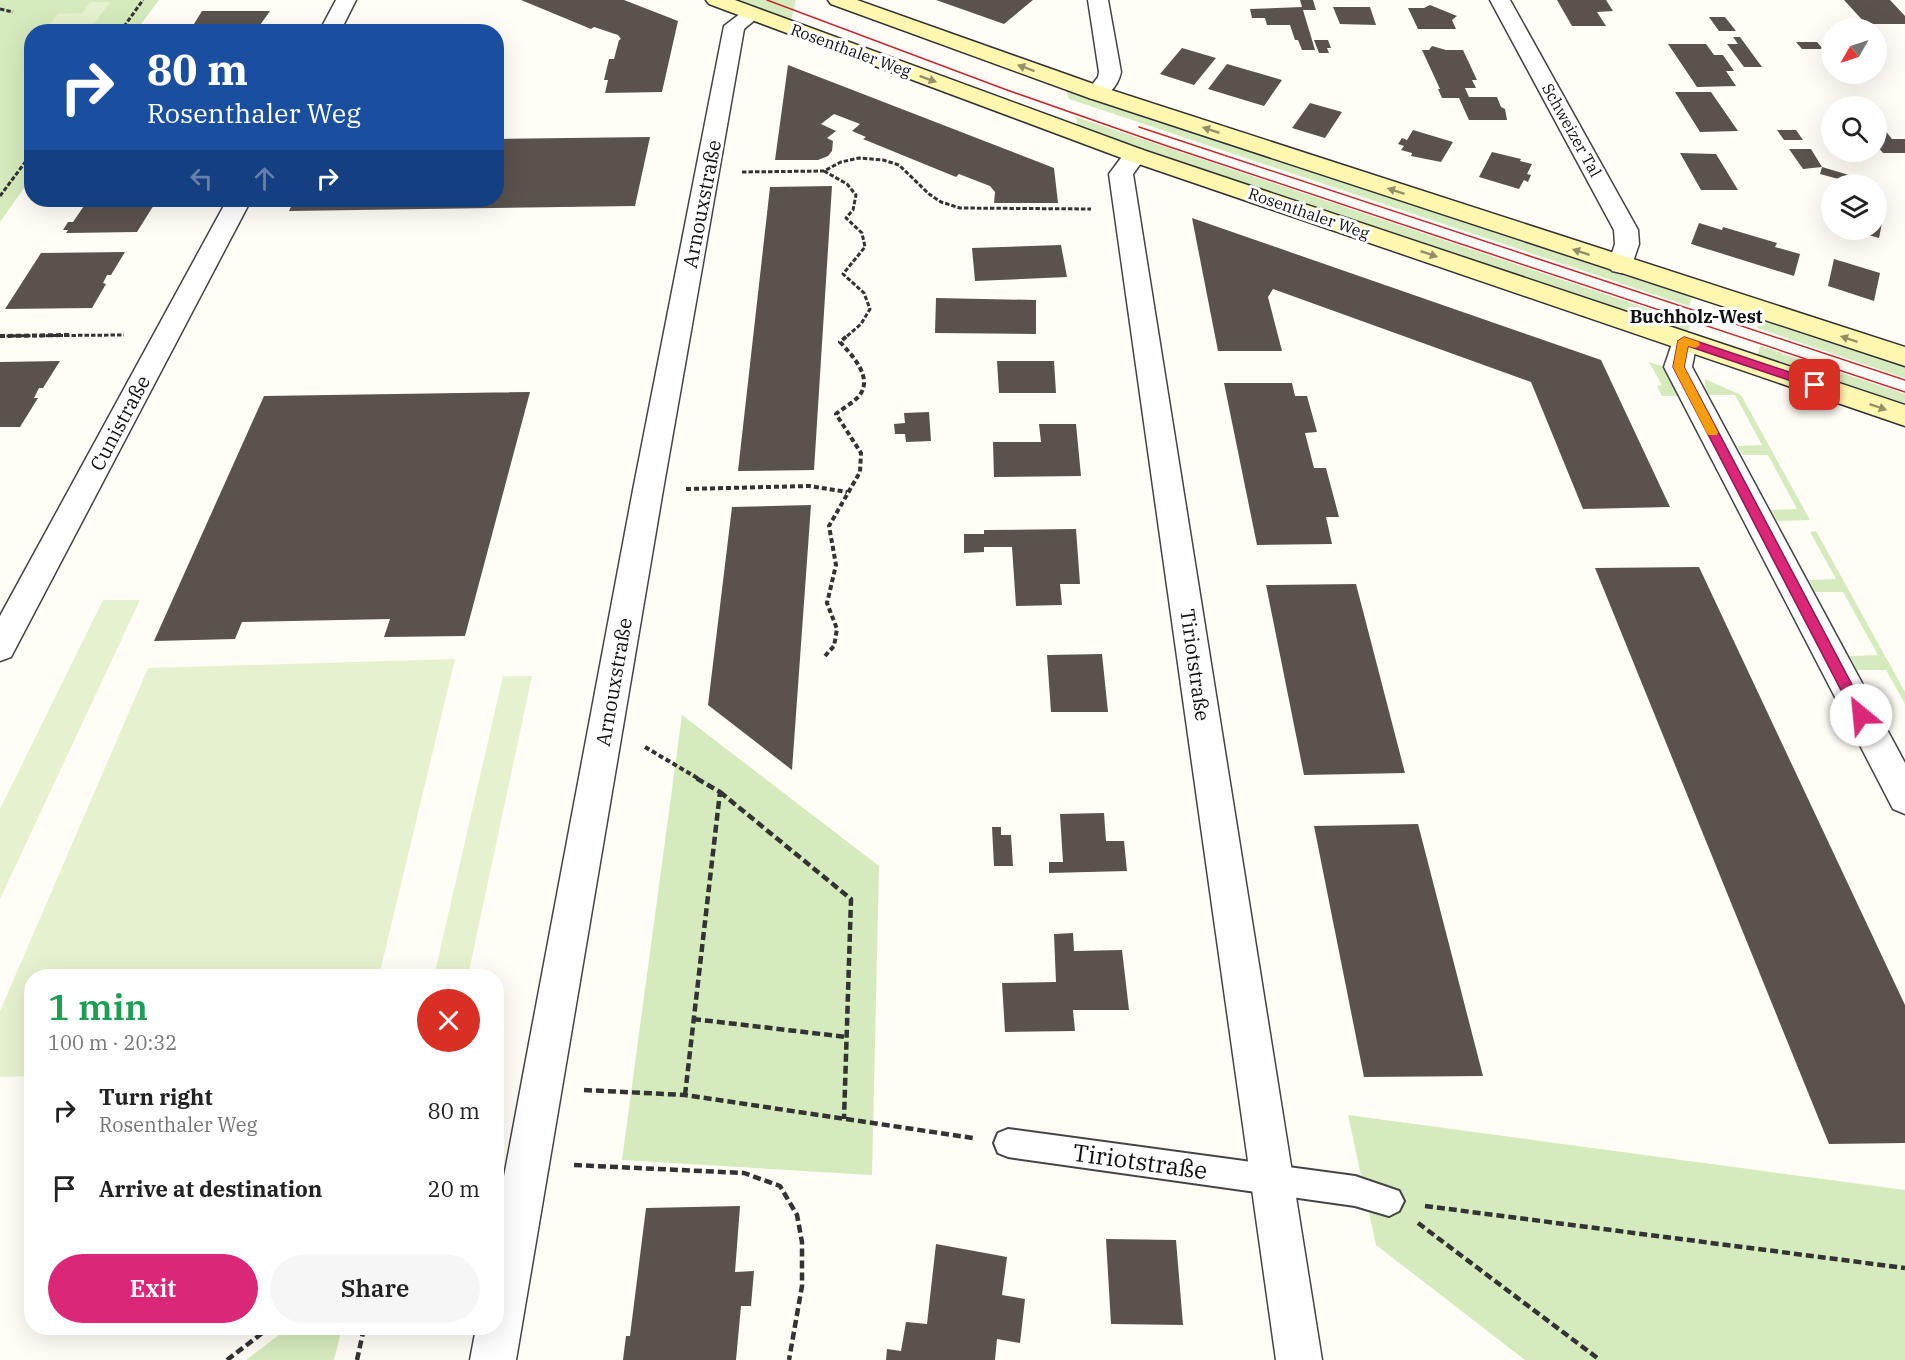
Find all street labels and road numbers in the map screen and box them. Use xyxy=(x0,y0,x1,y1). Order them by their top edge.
street label: Rosenthaler Weg xyxy=(788,19,914,81)
street label: Schweizer Tal xyxy=(1538,80,1606,181)
street label: Arnouxstraße xyxy=(676,137,727,270)
street label: Rosenthaler Weg xyxy=(1246,183,1372,243)
street label: Cunistraße xyxy=(83,370,156,475)
street label: Tiriotstraße xyxy=(1174,607,1217,723)
street label: Arnouxstraße xyxy=(589,615,638,748)
street label: Tiriotstraße xyxy=(1071,1136,1209,1186)

